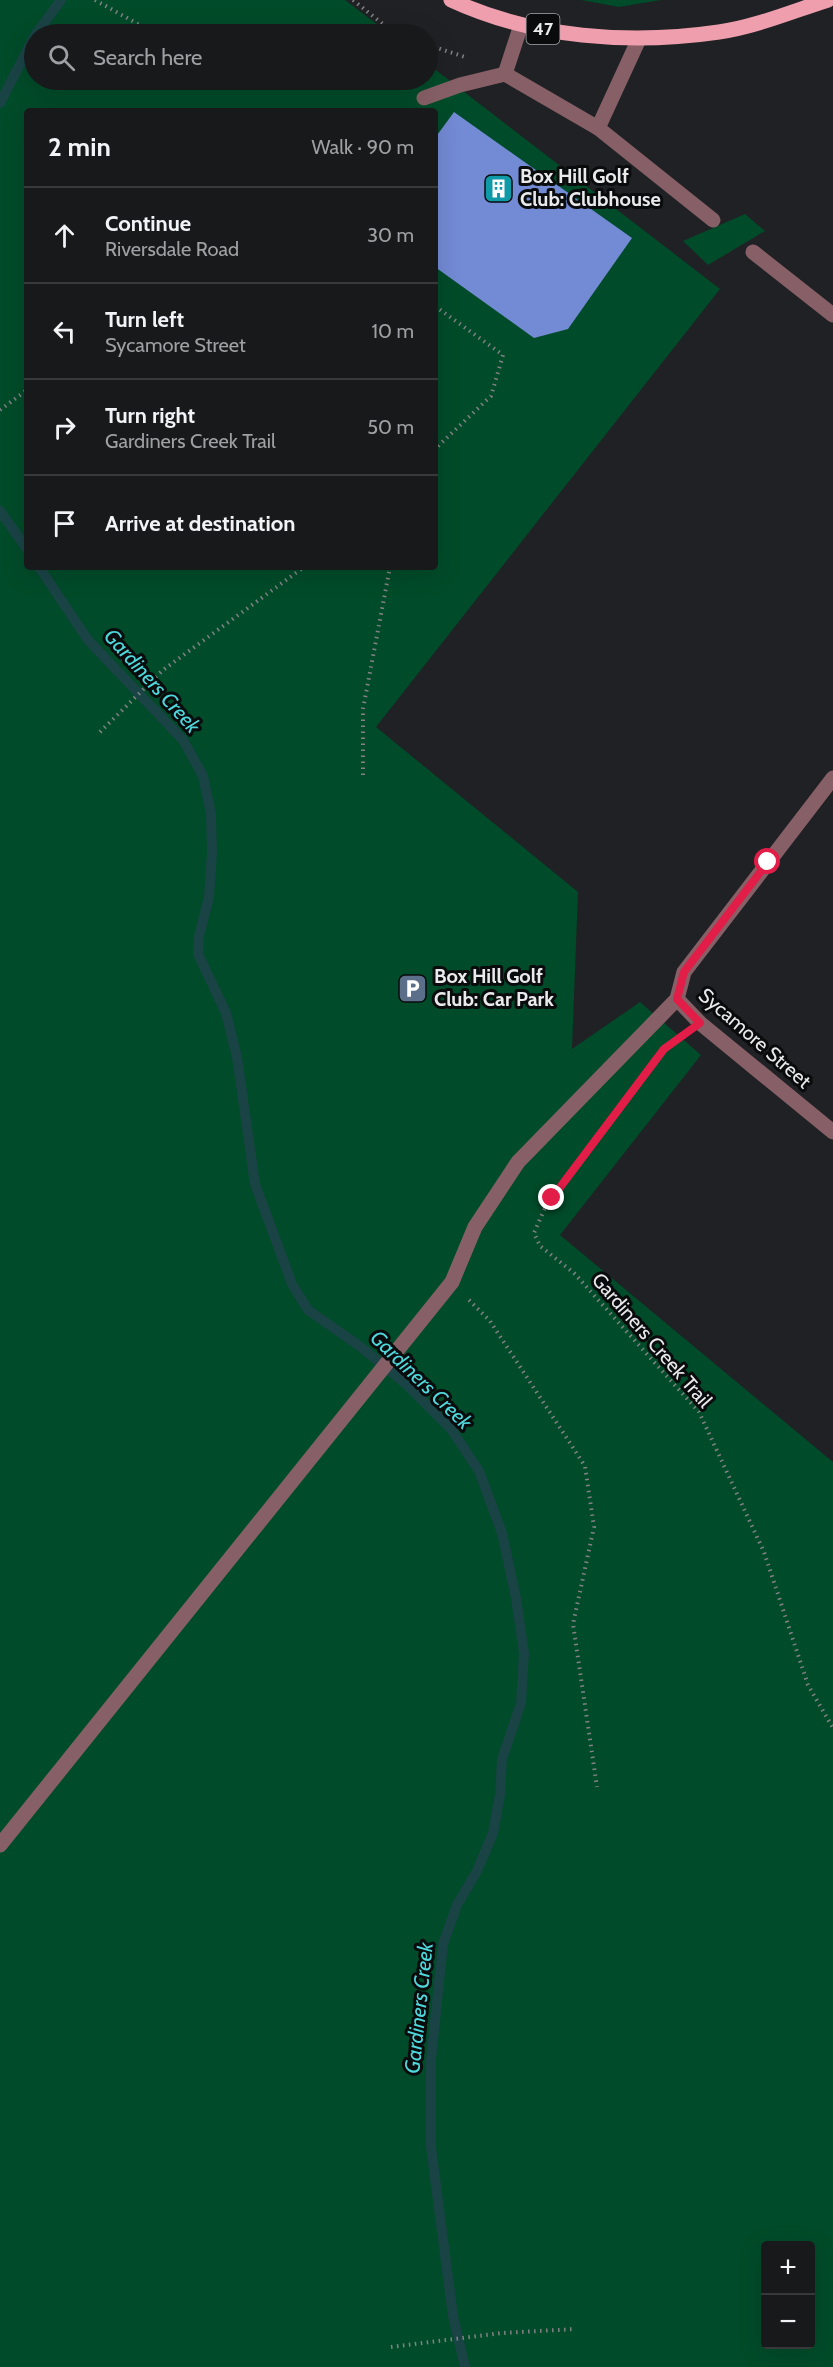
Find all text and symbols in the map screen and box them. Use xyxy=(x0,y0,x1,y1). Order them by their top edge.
road number: 47 xyxy=(526,14,560,44)
search box xyxy=(24,24,438,90)
icon: search xyxy=(45,41,78,74)
text: Search here xyxy=(93,44,202,71)
text: 2 min xyxy=(48,131,111,163)
text: Walk · 90 m xyxy=(311,135,414,159)
place label: Box Hill Golf Club: Clubhouse xyxy=(520,164,661,211)
building icon: Box Hill Golf Club: Clubhouse xyxy=(483,172,515,204)
text: Continue xyxy=(105,210,191,237)
icon: ahead xyxy=(48,219,81,252)
text: 30 m xyxy=(367,223,414,247)
text: Riversdale Road xyxy=(105,237,239,261)
text: Turn left xyxy=(105,306,184,333)
icon: left xyxy=(48,315,81,348)
text: 10 m xyxy=(371,319,414,343)
text: Sycamore Street xyxy=(105,333,246,357)
text: Turn right xyxy=(105,402,195,429)
icon: right xyxy=(48,411,81,444)
text: 50 m xyxy=(367,415,414,439)
text: Gardiners Creek Trail xyxy=(105,429,276,453)
icon: arrive xyxy=(48,507,81,540)
text: Arrive at destination xyxy=(105,510,295,537)
water label: Gardiners Creek xyxy=(99,623,206,739)
route start xyxy=(754,848,780,874)
place label: Box Hill Golf Club: Car Park xyxy=(434,964,554,1011)
parking icon: Box Hill Golf Club: Car Park xyxy=(397,972,429,1004)
street label: Sycamore Street xyxy=(694,983,816,1093)
route end xyxy=(538,1184,564,1210)
street label: Gardiners Creek Trail xyxy=(587,1268,717,1413)
water label: Gardiners Creek xyxy=(365,1325,478,1435)
water label: Gardiners Creek xyxy=(399,1940,438,2075)
map controls xyxy=(761,2241,815,2349)
button: + xyxy=(761,2241,815,2295)
button: − xyxy=(761,2295,815,2349)

